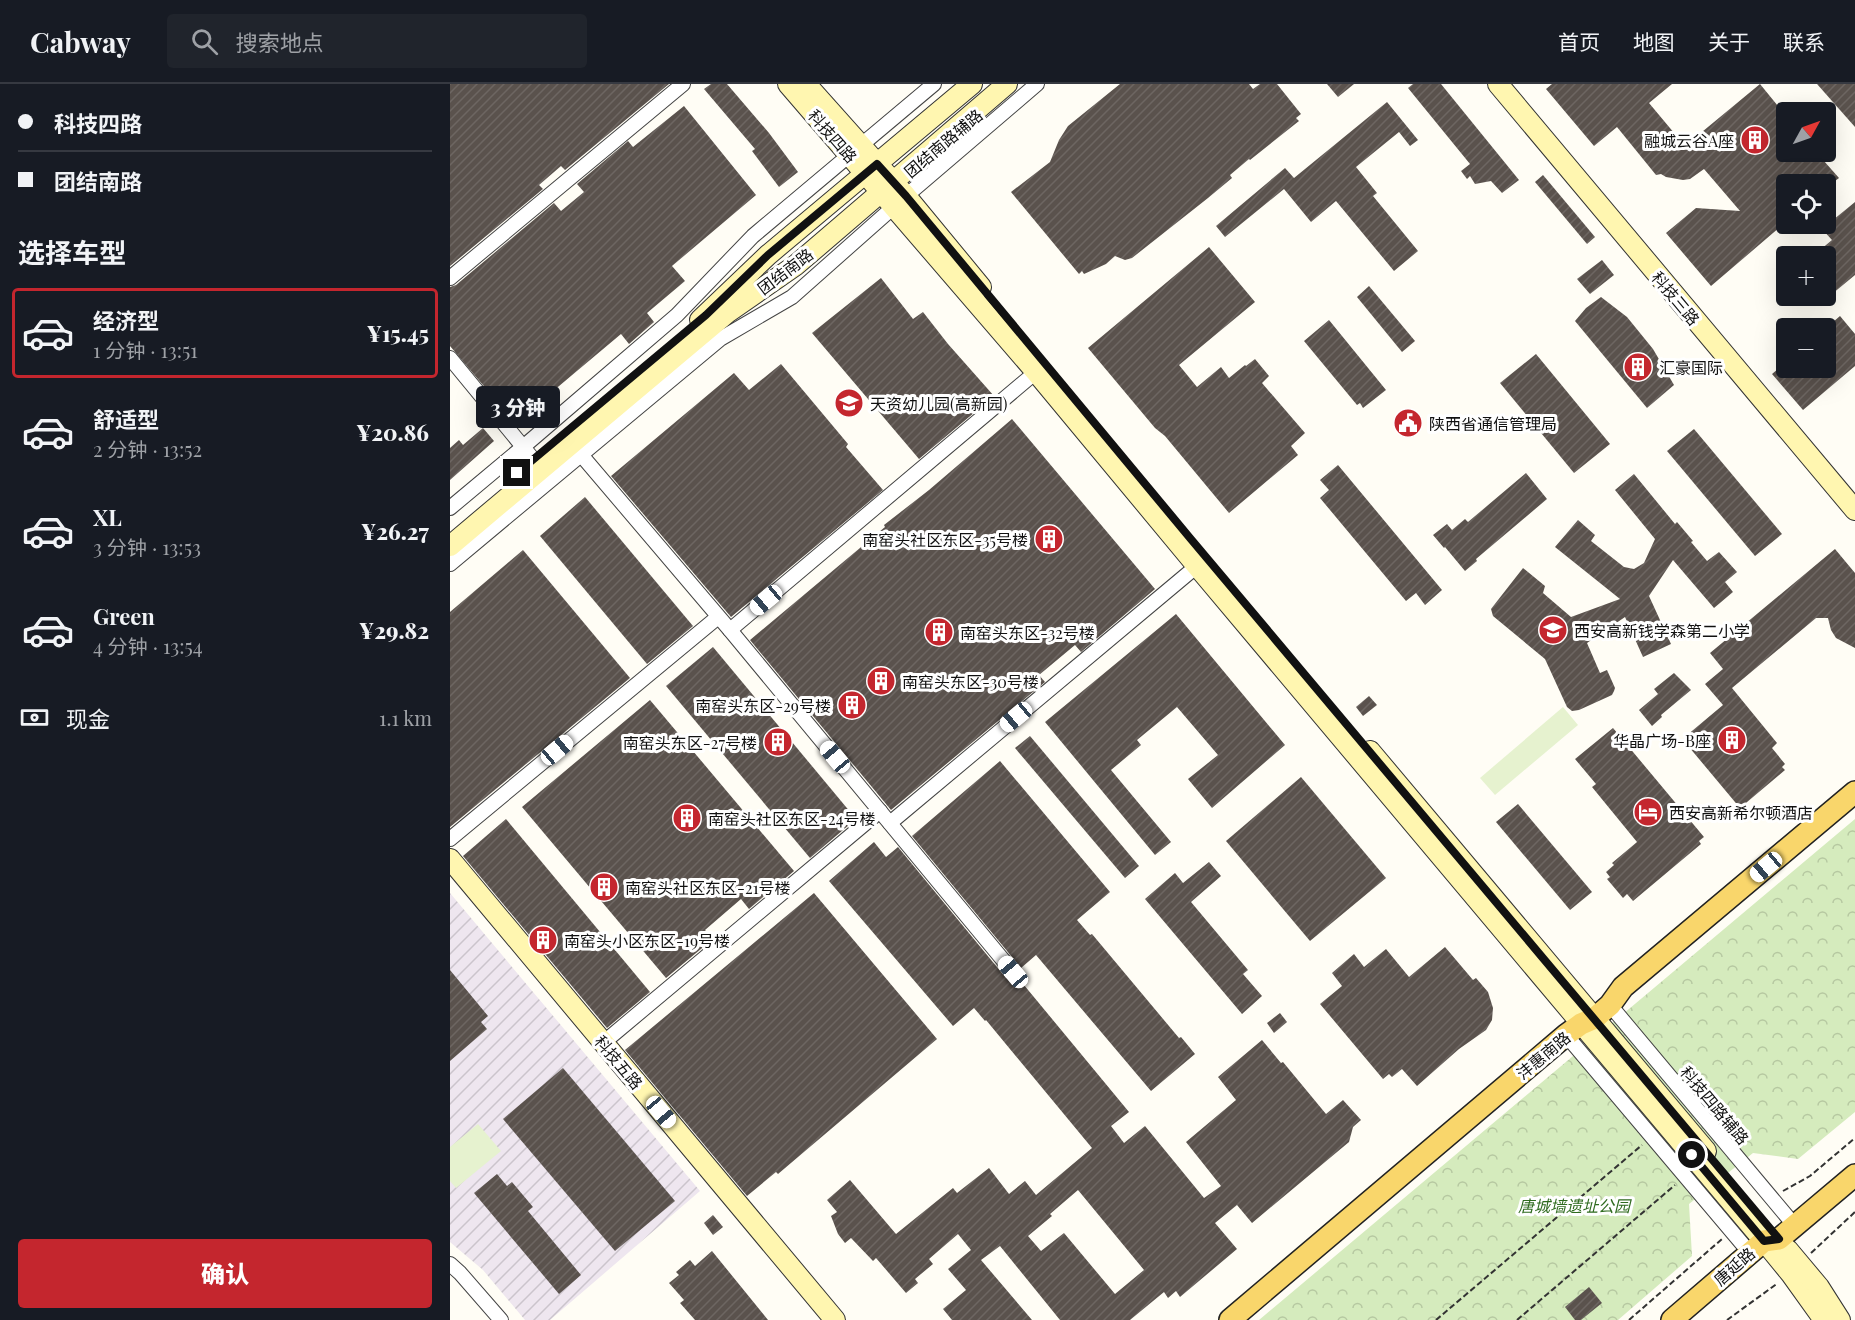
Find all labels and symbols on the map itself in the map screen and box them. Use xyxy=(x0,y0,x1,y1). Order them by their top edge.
north arrow xyxy=(1776,102,1836,162)
street label: 团结南路辅路 xyxy=(899,104,987,182)
street label: 科技四路 xyxy=(804,105,862,167)
building icon: 融城云谷A座 xyxy=(1739,124,1771,156)
place label: 融城云谷A座 xyxy=(1644,130,1734,151)
street label: 团结南路 xyxy=(753,243,817,299)
street label: 科技三路 xyxy=(1647,267,1705,329)
building icon: 汇豪国际 xyxy=(1622,351,1654,383)
place label: 汇豪国际 xyxy=(1659,357,1723,378)
callout: 3 分钟 xyxy=(475,386,559,428)
school or university icon: 天资幼儿园(高新园) xyxy=(833,387,865,419)
place label: 天资幼儿园(高新园) xyxy=(870,393,1007,414)
public building icon: 陕西省通信管理局 xyxy=(1392,407,1424,439)
place label: 陕西省通信管理局 xyxy=(1429,413,1557,434)
route end xyxy=(503,459,530,486)
building icon: 南窑头社区东区-35号楼 xyxy=(1033,523,1065,555)
place label: 南窑头社区东区-35号楼 xyxy=(862,529,1028,550)
car xyxy=(746,582,786,618)
school or university icon: 西安高新钱学森第二小学 xyxy=(1537,614,1569,646)
building icon: 南窑头东区-32号楼 xyxy=(923,616,955,648)
place label: 西安高新钱学森第二小学 xyxy=(1574,620,1750,641)
place label: 南窑头东区-32号楼 xyxy=(960,622,1095,643)
building icon: 南窑头东区-30号楼 xyxy=(865,665,897,697)
place label: 南窑头东区-30号楼 xyxy=(902,671,1039,692)
building icon: 南窑头东区-29号楼 xyxy=(836,689,868,721)
place label: 南窑头东区-29号楼 xyxy=(695,695,831,716)
car xyxy=(996,699,1036,735)
building icon: 华晶广场-B座 xyxy=(1716,724,1748,756)
building icon: 南窑头东区-27号楼 xyxy=(762,726,794,758)
place label: 华晶广场-B座 xyxy=(1613,730,1711,751)
car xyxy=(537,732,577,768)
place label: 南窑头东区-27号楼 xyxy=(623,732,757,753)
car xyxy=(817,737,853,777)
hotel icon: 西安高新希尔顿酒店 xyxy=(1632,796,1664,828)
building icon: 南窑头社区东区-24号楼 xyxy=(671,802,703,834)
place label: 西安高新希尔顿酒店 xyxy=(1669,802,1813,823)
place label: 南窑头社区东区-24号楼 xyxy=(708,808,876,829)
car xyxy=(1746,849,1786,885)
building icon: 南窑头社区东区-21号楼 xyxy=(588,871,620,903)
place label: 南窑头社区东区-21号楼 xyxy=(625,877,791,898)
building icon: 南窑头小区东区-19号楼 xyxy=(527,924,559,956)
place label: 南窑头小区东区-19号楼 xyxy=(564,930,730,951)
car xyxy=(995,952,1031,992)
street label: 沣惠南路 xyxy=(1512,1026,1574,1084)
street label: 科技五路 xyxy=(590,1031,648,1093)
street label: 科技四路辅路 xyxy=(1676,1061,1754,1149)
car xyxy=(643,1092,679,1132)
route start xyxy=(1678,1141,1705,1168)
park label: 唐城墙遗址公园 xyxy=(1518,1195,1632,1216)
street label: 唐延路 xyxy=(1709,1242,1759,1290)

